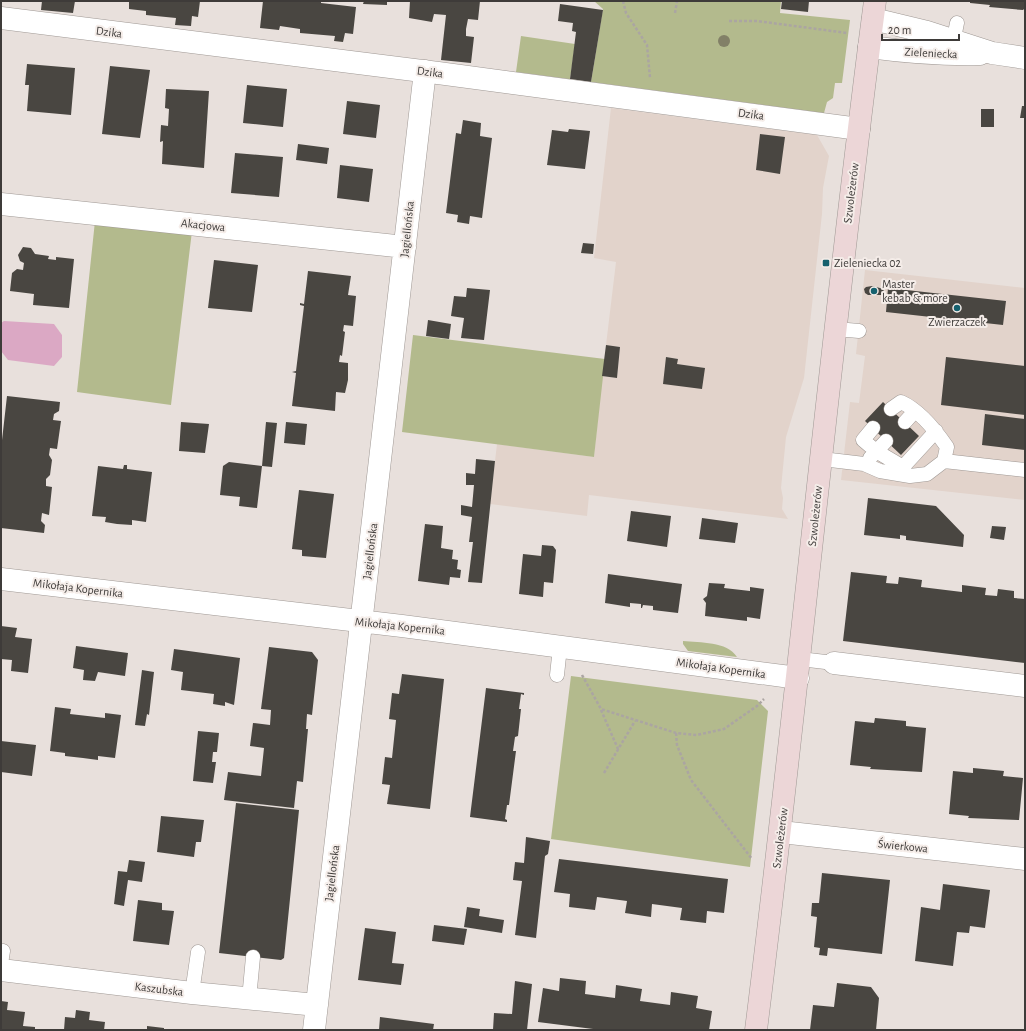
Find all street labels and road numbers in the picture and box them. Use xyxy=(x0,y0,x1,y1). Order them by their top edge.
street label: Dzika xyxy=(95,24,123,40)
street label: Zieleniecka xyxy=(904,46,958,60)
street label: Dzika xyxy=(416,64,444,80)
street label: Dzika xyxy=(737,106,765,122)
street label: Szwoleżerów xyxy=(841,162,861,224)
street label: Jagiellońska xyxy=(398,200,416,258)
street label: Akacjowa xyxy=(180,217,226,234)
street label: Szwoleżerów xyxy=(806,485,824,547)
street label: Jagiellońska xyxy=(361,522,379,580)
street label: Mikołaja Kopernika xyxy=(32,577,124,601)
street label: Mikołaja Kopernika xyxy=(354,615,446,638)
street label: Mikołaja Kopernika xyxy=(675,656,767,681)
street label: Szwoleżerów xyxy=(770,807,790,869)
street label: Świerkowa xyxy=(877,835,929,855)
street label: Jagiellońska xyxy=(323,844,341,902)
street label: Kaszubska xyxy=(134,980,184,998)

